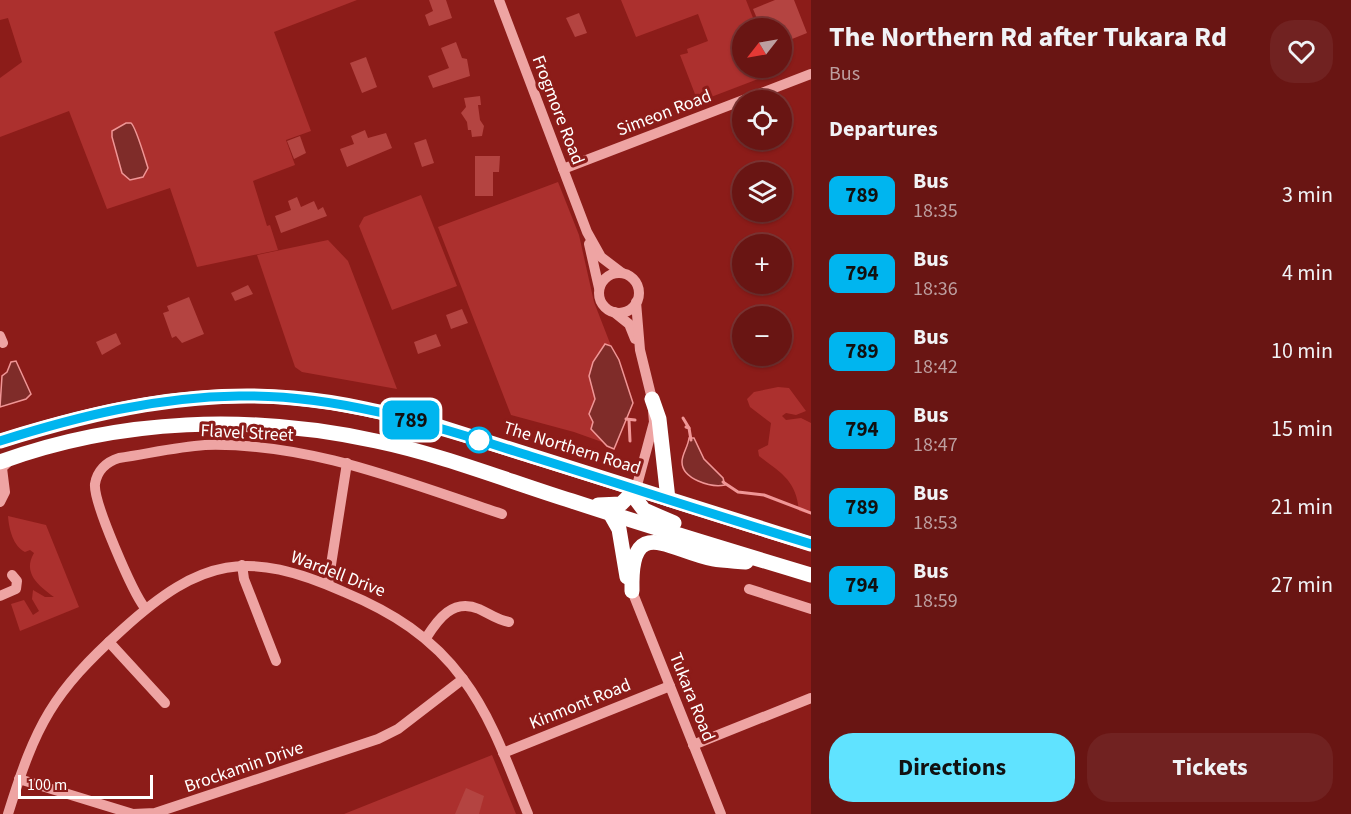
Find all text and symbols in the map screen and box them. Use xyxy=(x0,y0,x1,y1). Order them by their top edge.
text: The Northern Rd after Tukara Rd xyxy=(829,17,1227,57)
north arrow xyxy=(732,18,792,78)
map controls xyxy=(732,18,792,366)
button: heart xyxy=(1270,20,1333,83)
street label: Frogmore Road xyxy=(526,52,590,168)
text: Bus xyxy=(829,60,860,88)
street label: Simeon Road xyxy=(613,83,715,143)
button: locate xyxy=(732,90,792,150)
text: Departures xyxy=(829,113,938,145)
button: layers xyxy=(732,162,792,222)
text: Bus xyxy=(913,165,949,197)
text: 3 min xyxy=(1282,179,1333,211)
text: 789 xyxy=(845,180,879,210)
text: 18:35 xyxy=(913,197,958,225)
button: + xyxy=(732,234,792,294)
text: Bus xyxy=(913,243,949,275)
text: 4 min xyxy=(1282,257,1333,289)
text: 794 xyxy=(845,258,879,288)
text: 18:36 xyxy=(913,275,958,303)
button: − xyxy=(732,306,792,366)
text: Bus xyxy=(913,321,949,353)
text: 10 min xyxy=(1271,335,1333,367)
text: 789 xyxy=(845,336,879,366)
text: 18:42 xyxy=(913,353,958,381)
text: Bus xyxy=(913,399,949,431)
line badge: 789 xyxy=(376,400,446,440)
text: 789 xyxy=(394,405,428,435)
text: 15 min xyxy=(1271,413,1333,445)
text: 794 xyxy=(845,414,879,444)
street label: The Northern Road xyxy=(500,415,644,481)
street label: Flavel Street xyxy=(200,418,294,448)
unlabelled marker xyxy=(466,427,492,453)
text: 18:47 xyxy=(913,431,958,459)
text: Bus xyxy=(913,477,949,509)
text: 21 min xyxy=(1271,491,1333,523)
text: 789 xyxy=(845,492,879,522)
text: 18:53 xyxy=(913,509,958,537)
street label: Wardell Drive xyxy=(287,544,389,604)
text: Bus xyxy=(913,555,949,587)
text: 27 min xyxy=(1271,569,1333,601)
text: 794 xyxy=(845,570,879,600)
text: 18:59 xyxy=(913,587,958,615)
street label: Tukara Road xyxy=(663,649,721,745)
street label: Kinmont Road xyxy=(525,672,635,736)
button: Directions xyxy=(829,733,1075,802)
button: Tickets xyxy=(1087,733,1333,802)
street label: Brockamin Drive xyxy=(181,735,307,799)
scale bar xyxy=(18,772,153,800)
text: 100 m xyxy=(27,774,67,796)

